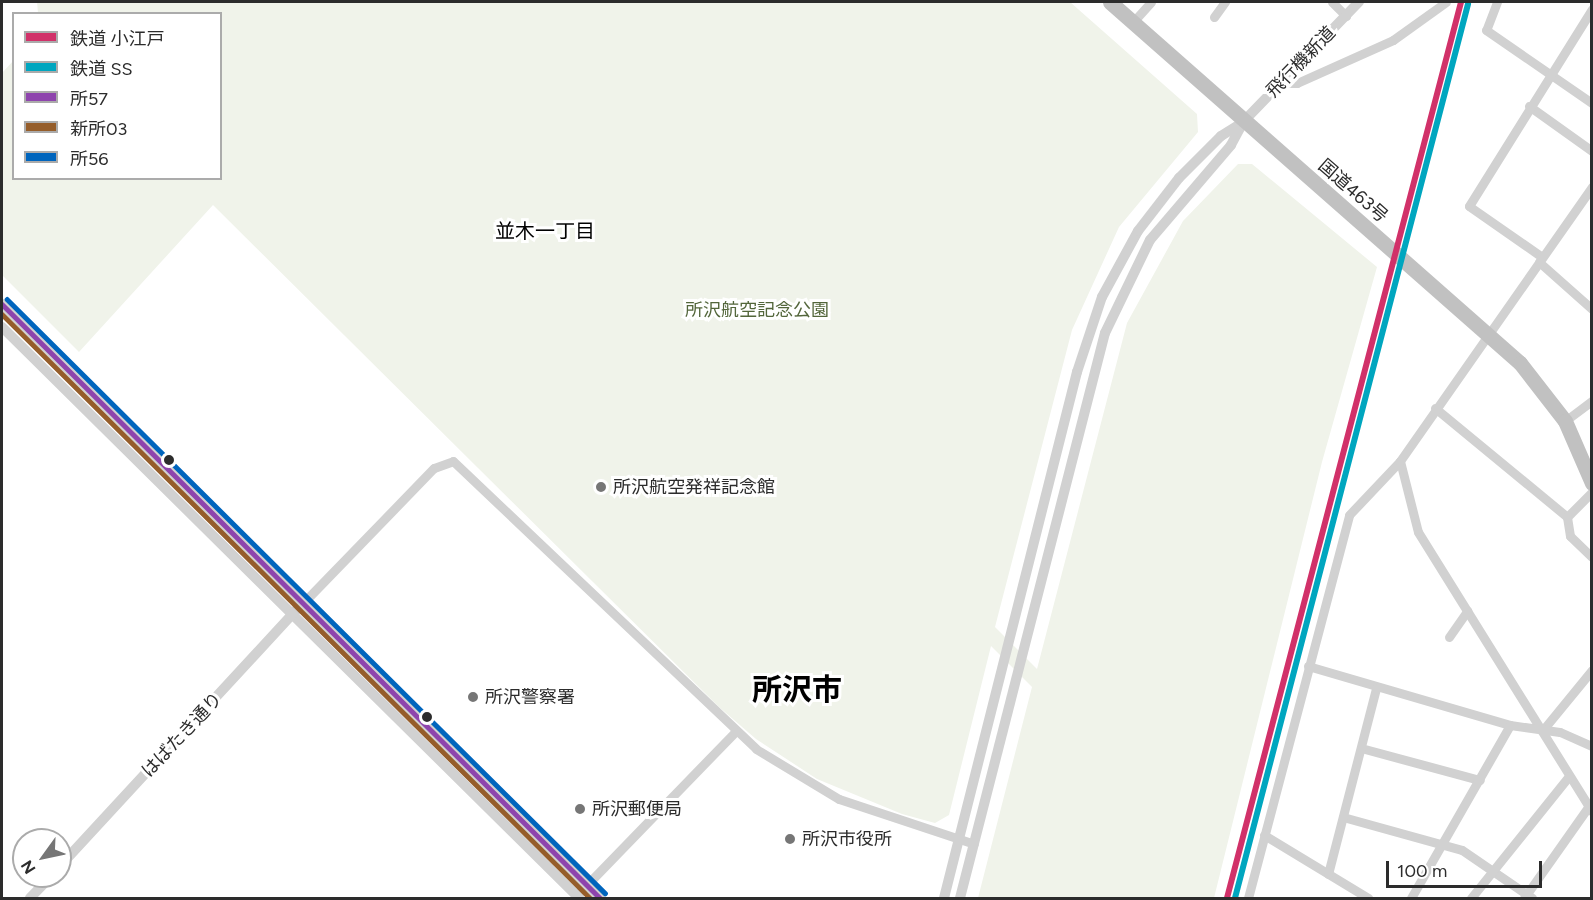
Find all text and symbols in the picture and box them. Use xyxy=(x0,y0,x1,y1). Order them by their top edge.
legend xyxy=(12,12,222,180)
street label: 飛行機新道 xyxy=(1262,22,1340,102)
text: 鉄道 小江戸 xyxy=(70,28,164,50)
text: 鉄道 SS xyxy=(70,58,133,80)
text: 所57 xyxy=(70,88,108,110)
text: 新所03 xyxy=(70,118,127,140)
text: 所56 xyxy=(70,148,109,170)
street label: 国道463号 xyxy=(1314,155,1392,227)
district label: 並木一丁目 xyxy=(495,219,595,243)
park label: 所沢航空記念公園 xyxy=(685,299,829,321)
unlabelled marker xyxy=(163,454,175,466)
place label: 所沢航空発祥記念館 xyxy=(613,476,775,498)
marker: 所沢航空発祥記念館 xyxy=(594,480,608,494)
district label: 所沢市 xyxy=(752,672,842,708)
place label: 所沢警察署 xyxy=(485,686,575,708)
street label: はばたき通り xyxy=(137,688,227,782)
marker: 所沢警察署 xyxy=(466,690,480,704)
unlabelled marker xyxy=(421,711,433,723)
place label: 所沢郵便局 xyxy=(592,798,682,820)
marker: 所沢郵便局 xyxy=(573,802,587,816)
north arrow xyxy=(12,828,72,888)
place label: 所沢市役所 xyxy=(802,828,892,850)
marker: 所沢市役所 xyxy=(783,832,797,846)
scale bar xyxy=(1389,849,1545,887)
text: N xyxy=(17,857,39,877)
text: 100 m xyxy=(1397,860,1447,882)

